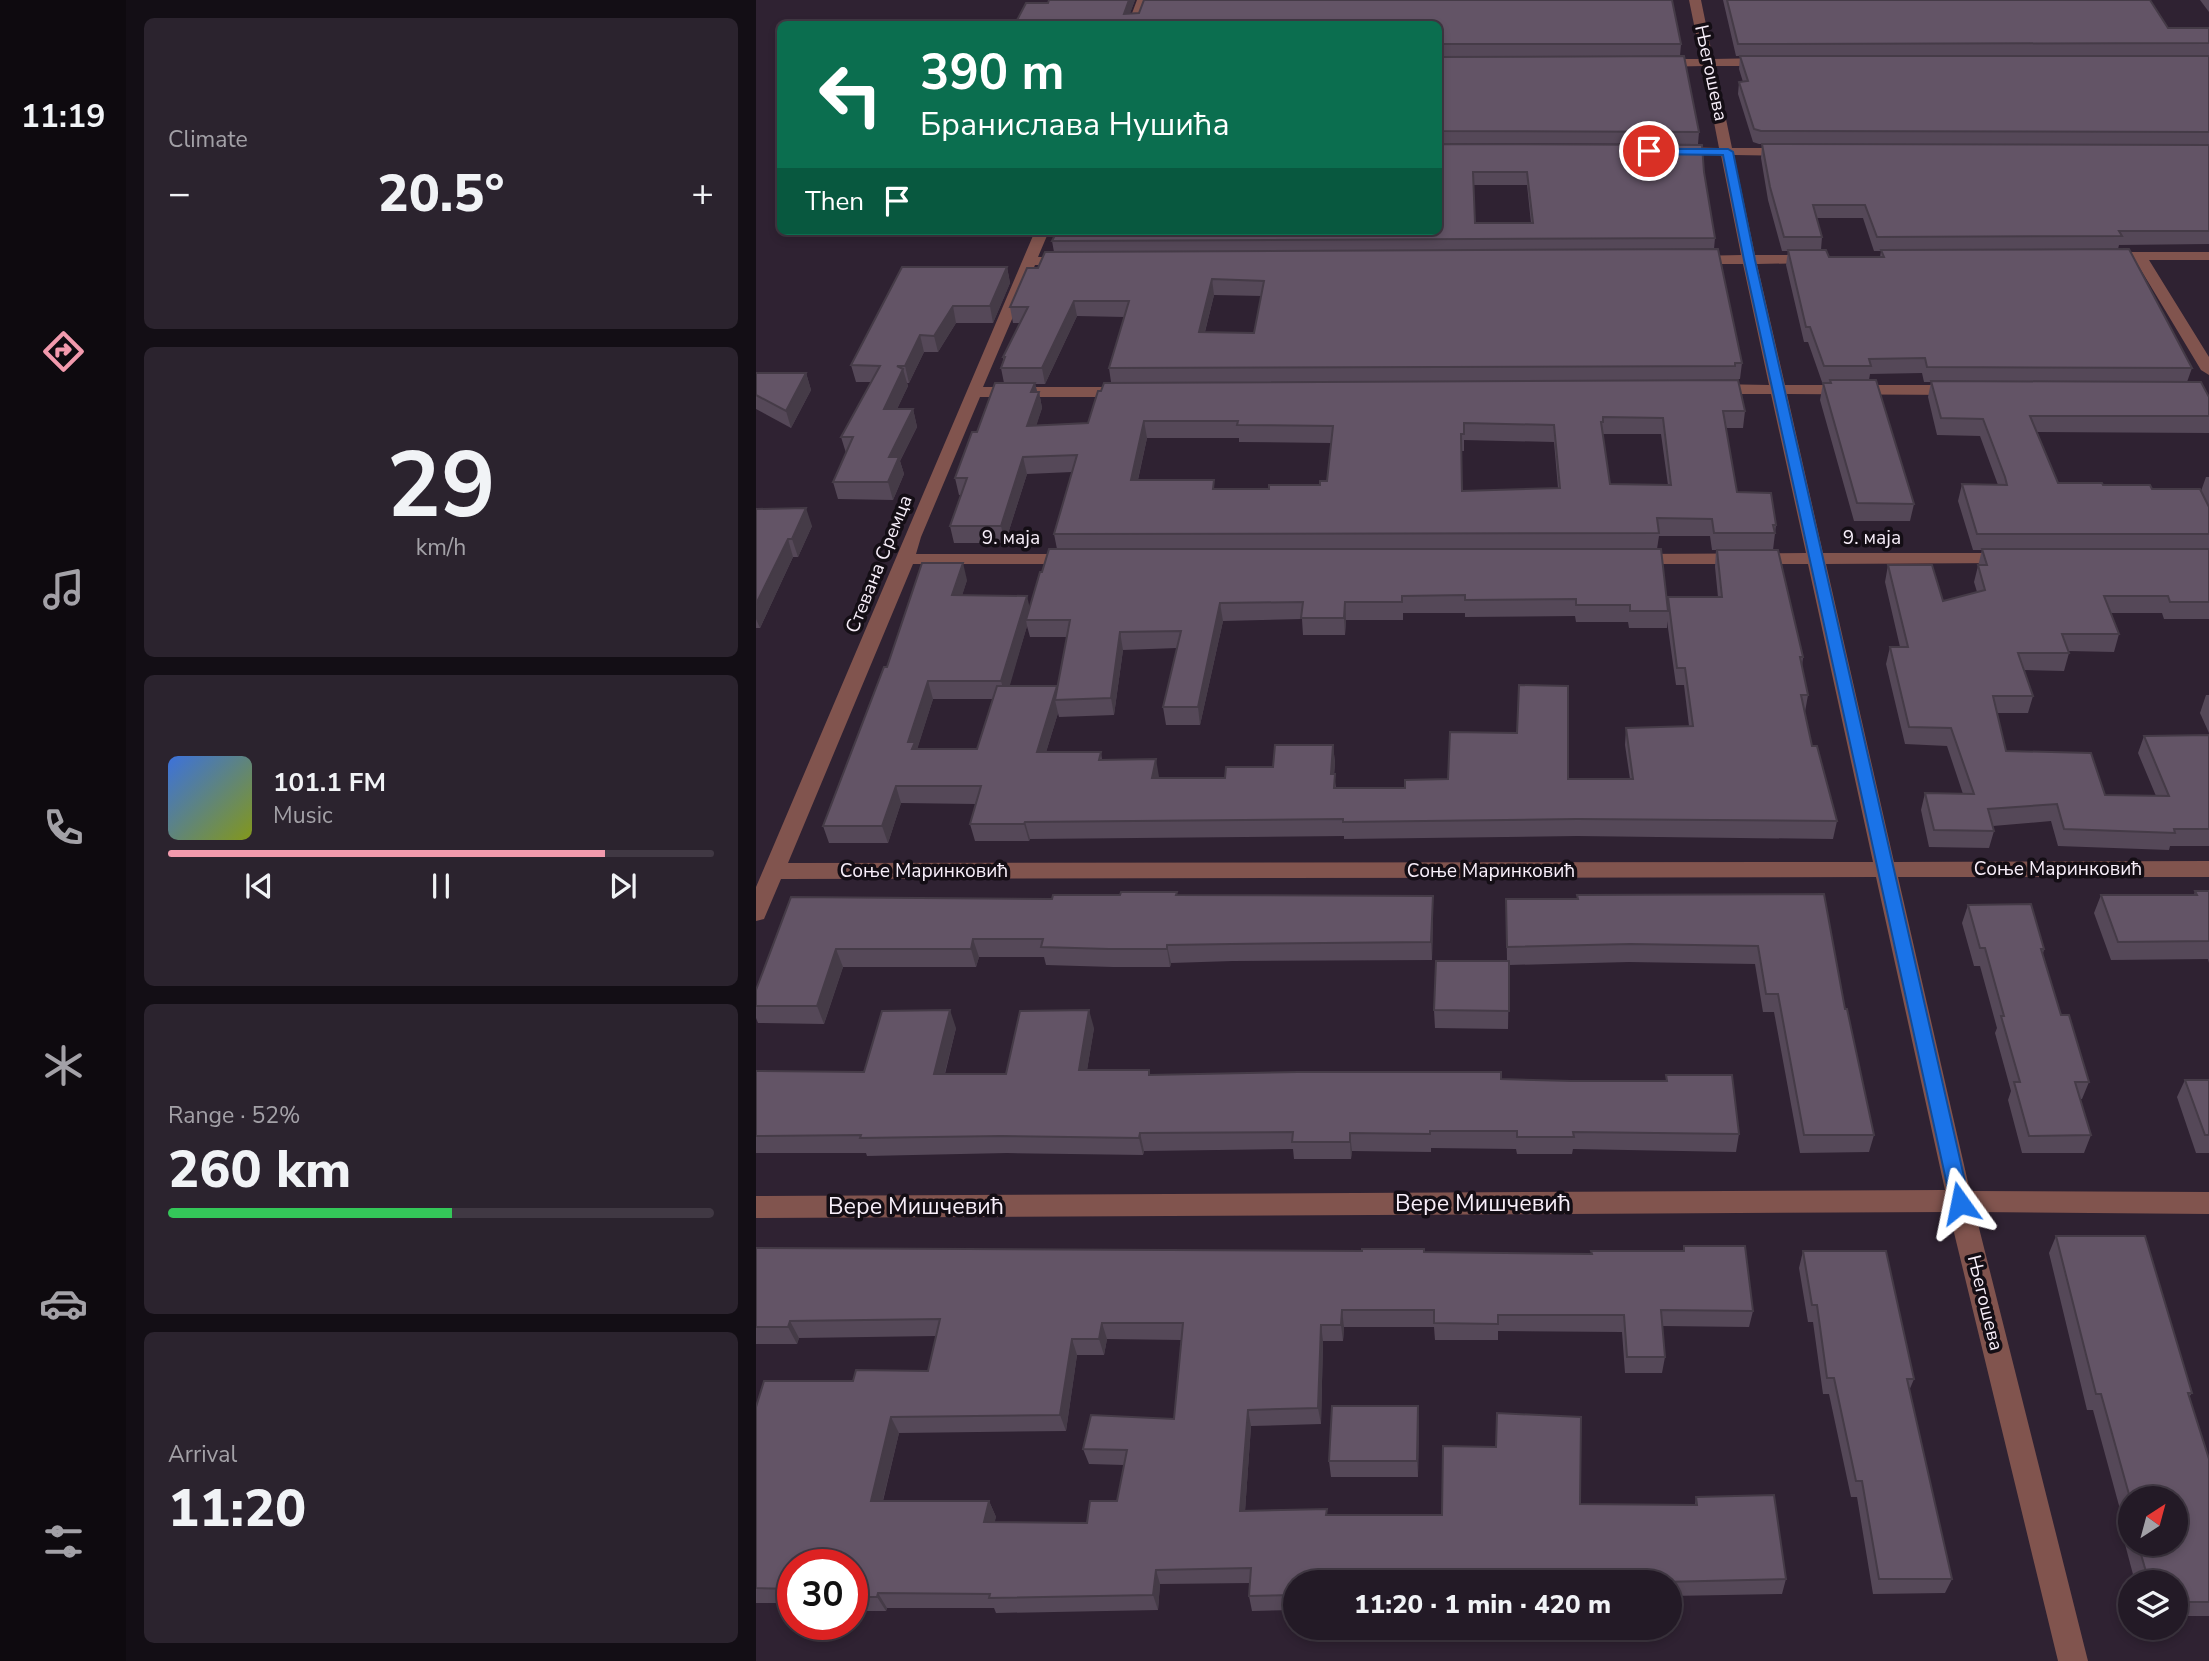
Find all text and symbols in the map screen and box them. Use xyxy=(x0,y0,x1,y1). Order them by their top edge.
street label: Његошева xyxy=(1688,23,1734,123)
text: 390 m xyxy=(920,39,1064,106)
icon: left xyxy=(805,49,896,140)
text: 11:19 xyxy=(21,95,105,138)
text: Бранислава Нушића xyxy=(920,103,1230,146)
pin xyxy=(1619,121,1679,181)
text: Climate xyxy=(168,124,248,155)
icon: arrive xyxy=(1630,132,1668,170)
text: 20.5° xyxy=(377,158,505,229)
text: − xyxy=(168,168,191,219)
text: + xyxy=(691,168,714,219)
icon: arrive xyxy=(878,182,916,220)
text: Then xyxy=(805,184,864,219)
icon: directions xyxy=(39,327,88,376)
text: 29 xyxy=(386,424,496,548)
street label: Стевана Сремца xyxy=(839,491,919,637)
street label: 9. маја xyxy=(982,525,1040,551)
street label: 9. маја xyxy=(1843,525,1901,551)
text: km/h xyxy=(416,532,466,563)
icon: music xyxy=(39,565,88,614)
text: 101.1 FM xyxy=(273,765,386,800)
text: Music xyxy=(273,800,333,831)
icon: phone xyxy=(39,803,88,852)
street label: Соње Маринковић xyxy=(1974,856,2142,882)
street label: Соње Маринковић xyxy=(840,858,1008,884)
street label: Соње Маринковић xyxy=(1407,858,1575,884)
icon: previous xyxy=(240,867,278,905)
icon: pause xyxy=(422,867,460,905)
icon: next xyxy=(604,867,642,905)
icon: climate xyxy=(39,1041,88,1090)
text: Range · 52% xyxy=(168,1100,300,1131)
text: 260 km xyxy=(168,1134,351,1205)
position arrow xyxy=(1923,1166,1997,1240)
street label: Вере Мишчевић xyxy=(1395,1188,1571,1219)
street label: Вере Мишчевић xyxy=(828,1191,1004,1222)
street label: Његошева xyxy=(1961,1253,2009,1353)
icon: car xyxy=(39,1279,88,1328)
text: Arrival xyxy=(168,1439,237,1470)
text: 11:20 xyxy=(168,1473,306,1544)
north arrow xyxy=(2118,1486,2188,1556)
map controls xyxy=(2118,1486,2188,1640)
icon: filters xyxy=(39,1517,88,1566)
speed limit sign: 30 xyxy=(777,1549,868,1640)
button: layers xyxy=(2118,1570,2188,1640)
text: 11:20 · 1 min · 420 m xyxy=(1354,1587,1611,1622)

